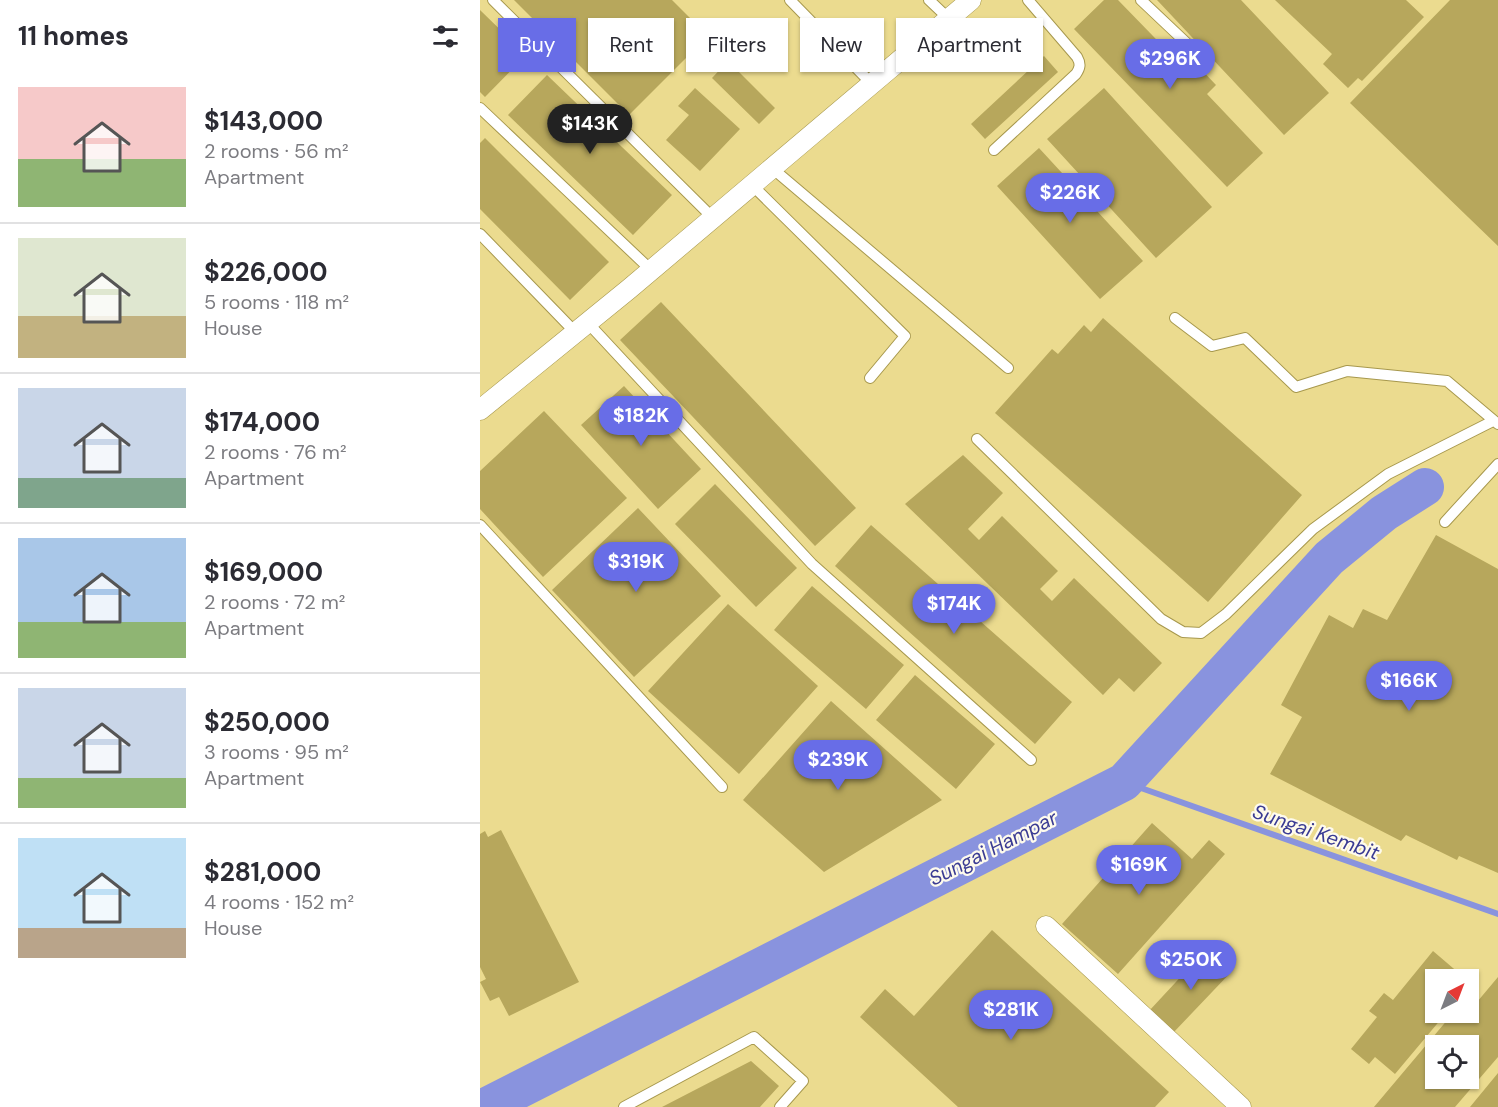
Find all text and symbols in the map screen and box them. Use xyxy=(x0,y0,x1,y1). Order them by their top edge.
chip: Buy xyxy=(498,18,576,72)
chip: Rent xyxy=(588,18,674,72)
chip: Filters xyxy=(686,18,788,72)
chip: New xyxy=(800,18,884,72)
chip: Apartment xyxy=(896,18,1043,72)
text: 11 homes xyxy=(18,19,129,53)
icon: filters xyxy=(429,20,462,53)
pin: $296K xyxy=(1128,39,1212,90)
text: $296K xyxy=(1139,45,1201,71)
text: $143,000 xyxy=(204,104,323,138)
pin: $143K xyxy=(548,104,632,155)
text: $143K xyxy=(561,110,619,136)
icon: home xyxy=(66,111,138,183)
text: 2 rooms · 56 m² xyxy=(204,138,349,164)
text: Apartment xyxy=(204,164,304,190)
pin: $226K xyxy=(1028,173,1112,224)
text: $226K xyxy=(1040,179,1100,205)
text: $226,000 xyxy=(204,255,328,289)
icon: home xyxy=(66,262,138,334)
text: 5 rooms · 118 m² xyxy=(204,289,349,315)
text: House xyxy=(204,315,262,341)
pin: $182K xyxy=(599,396,683,447)
text: $182K xyxy=(613,402,669,428)
text: $174,000 xyxy=(204,405,320,439)
icon: home xyxy=(66,412,138,484)
text: 2 rooms · 76 m² xyxy=(204,439,347,465)
text: Apartment xyxy=(204,465,304,491)
pin: $319K xyxy=(594,542,678,593)
text: $319K xyxy=(607,548,665,574)
text: $169,000 xyxy=(204,555,323,589)
icon: home xyxy=(66,562,138,634)
pin: $174K xyxy=(912,584,996,635)
text: 2 rooms · 72 m² xyxy=(204,589,345,615)
text: $174K xyxy=(926,590,982,616)
text: Apartment xyxy=(204,615,304,641)
pin: $166K xyxy=(1367,661,1451,712)
text: $166K xyxy=(1380,667,1438,693)
text: $250,000 xyxy=(204,705,330,739)
icon: home xyxy=(66,712,138,784)
text: 3 rooms · 95 m² xyxy=(204,739,349,765)
pin: $239K xyxy=(796,740,880,791)
text: $239K xyxy=(808,746,868,772)
text: Apartment xyxy=(204,765,304,791)
water label: Sungai Kembit xyxy=(1249,798,1383,866)
water label: Sungai Hampar xyxy=(925,804,1062,891)
pin: $169K xyxy=(1097,845,1181,896)
text: $169K xyxy=(1110,851,1168,877)
text: $281,000 xyxy=(204,855,321,889)
icon: home xyxy=(66,862,138,934)
text: 4 rooms · 152 m² xyxy=(204,889,354,915)
text: House xyxy=(204,915,262,941)
pin: $250K xyxy=(1149,940,1233,991)
text: $250K xyxy=(1159,946,1223,972)
north arrow xyxy=(1425,969,1479,1023)
map controls xyxy=(1425,969,1479,1089)
pin: $281K xyxy=(969,990,1053,1041)
text: $281K xyxy=(983,996,1039,1022)
button: locate xyxy=(1425,1035,1479,1089)

